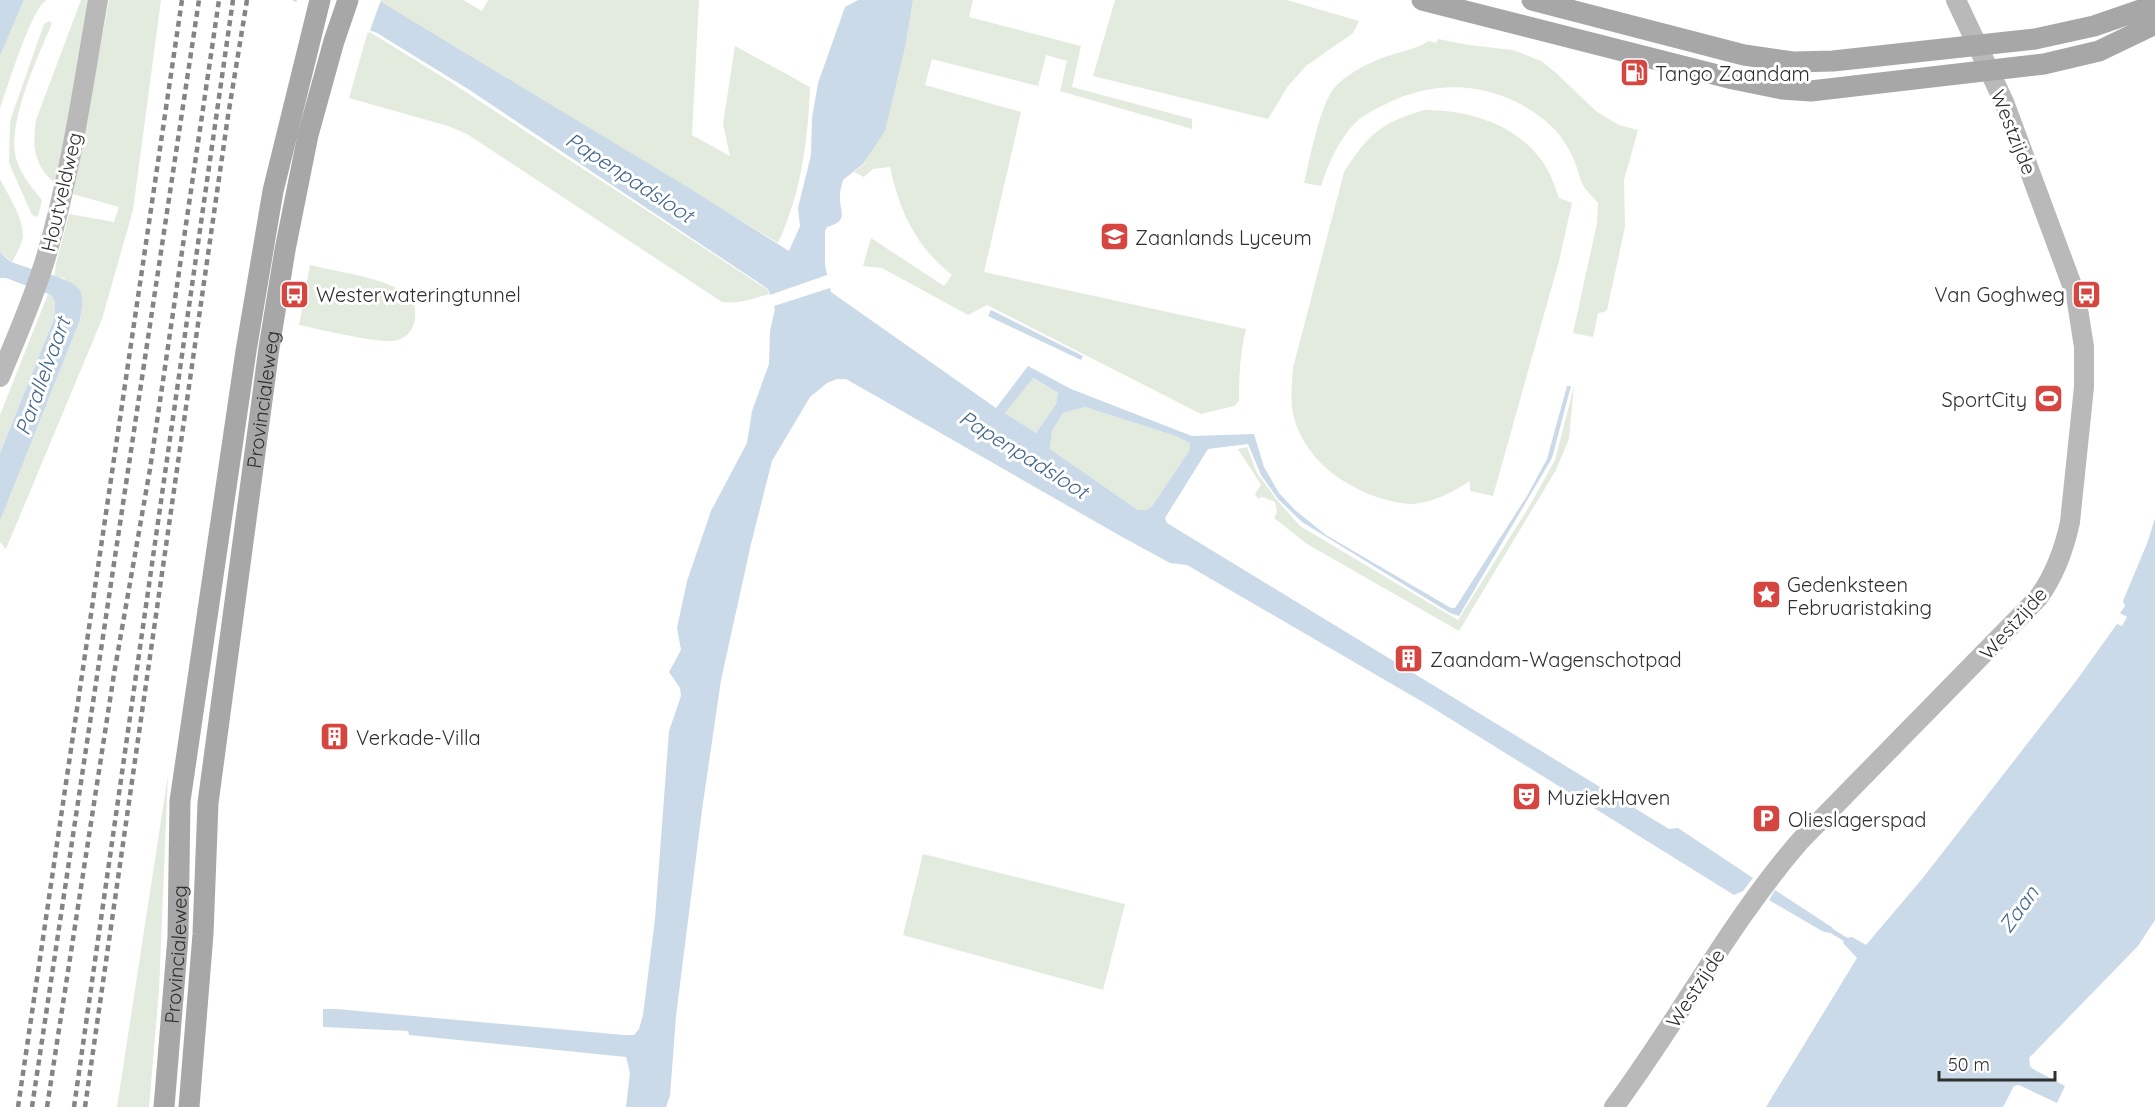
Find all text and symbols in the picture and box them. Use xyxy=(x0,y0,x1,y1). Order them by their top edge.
fuel station icon: Tango Zaandam xyxy=(1618,57,1650,89)
place label: Tango Zaandam xyxy=(1655,61,1810,86)
street label: Westzijde xyxy=(1986,86,2042,178)
water label: Papenpadsloot xyxy=(561,126,701,230)
street label: Houtveldweg xyxy=(35,130,87,254)
school or university icon: Zaanlands Lyceum xyxy=(1098,221,1130,253)
place label: Zaanlands Lyceum xyxy=(1135,225,1312,250)
bus stop icon: Westerwateringtunnel xyxy=(279,278,311,310)
bus stop icon: Van Goghweg xyxy=(2070,278,2102,310)
place label: Westerwateringtunnel xyxy=(316,282,521,307)
place label: Van Goghweg xyxy=(1934,282,2065,307)
water label: Parallelvaart xyxy=(9,311,76,438)
street label: Provincialeweg xyxy=(241,329,284,470)
sports icon: SportCity xyxy=(2032,383,2064,415)
place label: SportCity xyxy=(1942,387,2027,412)
water label: Papenpadsloot xyxy=(955,404,1096,506)
place label: Gedenksteen Februaristaking xyxy=(1787,572,1932,620)
place icon: Gedenksteen Februaristaking xyxy=(1750,579,1782,611)
street label: Westzijde xyxy=(1974,582,2052,664)
building icon: Zaandam-Wagenschotpad xyxy=(1393,643,1425,675)
place label: Zaandam-Wagenschotpad xyxy=(1430,647,1682,672)
building icon: Verkade-Villa xyxy=(319,721,351,753)
place label: Verkade-Villa xyxy=(356,725,481,750)
theatre icon: MuziekHaven xyxy=(1510,781,1542,813)
place label: MuziekHaven xyxy=(1547,785,1670,810)
parking icon: Olieslagerspad xyxy=(1751,803,1783,835)
place label: Olieslagerspad xyxy=(1788,807,1926,832)
water label: Zaan xyxy=(1992,880,2044,937)
street label: Provincialeweg xyxy=(158,885,191,1025)
street label: Westzijde xyxy=(1660,944,1730,1032)
scale bar xyxy=(1939,1044,2054,1082)
text: 50 m xyxy=(1948,1053,1990,1076)

